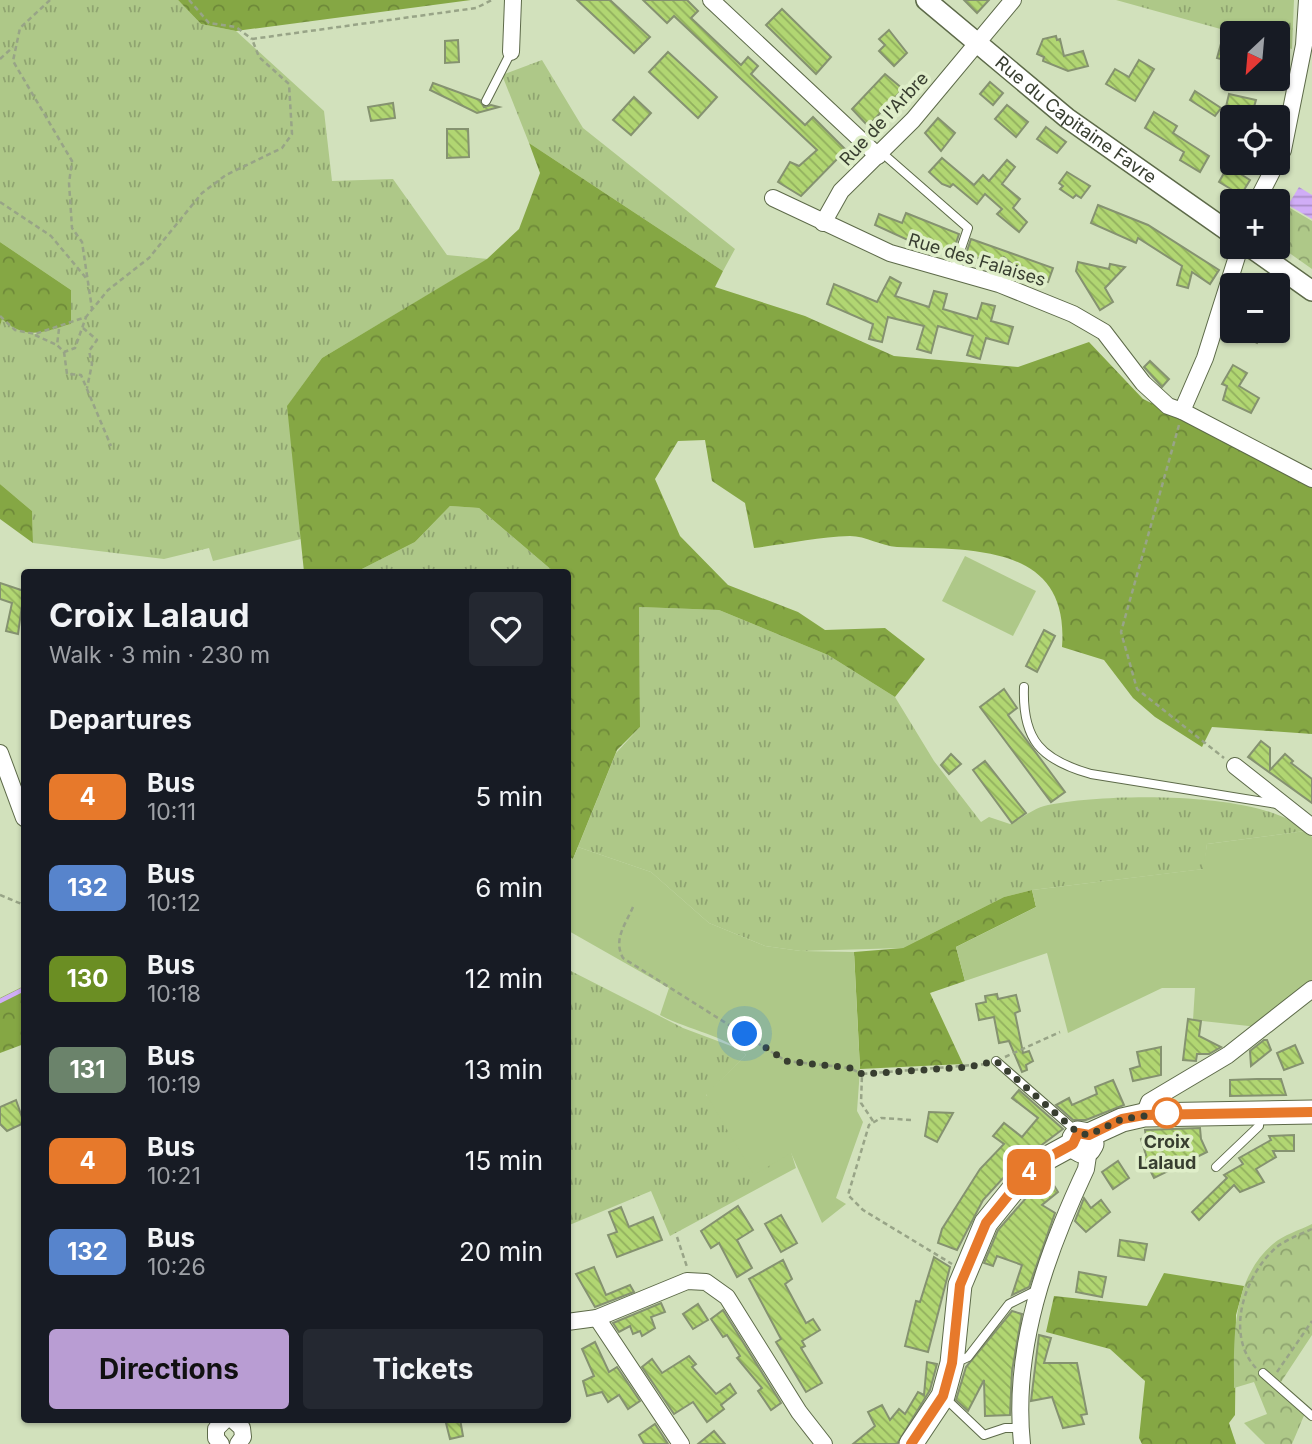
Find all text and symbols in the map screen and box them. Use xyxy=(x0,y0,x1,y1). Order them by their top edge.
north arrow xyxy=(1220,21,1290,91)
map controls xyxy=(1220,21,1290,343)
street label: Rue du Capitaine Favre xyxy=(991,52,1161,188)
street label: Rue de l'Arbre xyxy=(835,68,932,170)
button: locate xyxy=(1220,105,1290,175)
button: + xyxy=(1220,189,1290,259)
street label: Rue des Falaises xyxy=(906,229,1048,290)
button: − xyxy=(1220,273,1290,343)
button: heart xyxy=(469,592,543,666)
text: Croix Lalaud xyxy=(49,595,249,635)
text: Walk · 3 min · 230 m xyxy=(49,641,270,669)
text: Departures xyxy=(49,704,192,735)
text: Bus xyxy=(147,767,195,798)
text: 5 min xyxy=(475,781,543,812)
text: 4 xyxy=(79,782,96,811)
text: 10:11 xyxy=(147,798,196,826)
text: Bus xyxy=(147,858,195,889)
text: 6 min xyxy=(475,872,543,903)
text: 132 xyxy=(67,873,108,902)
text: 10:12 xyxy=(147,889,201,917)
text: Bus xyxy=(147,949,195,980)
text: 12 min xyxy=(465,963,543,994)
text: 130 xyxy=(66,964,109,993)
text: 10:18 xyxy=(147,980,201,1008)
your location xyxy=(727,1016,762,1051)
text: Bus xyxy=(147,1040,195,1071)
text: 13 min xyxy=(465,1054,543,1085)
text: 131 xyxy=(69,1055,106,1084)
text: 10:19 xyxy=(147,1071,201,1099)
marker: Croix Lalaud xyxy=(1152,1098,1182,1128)
text: Bus xyxy=(147,1131,195,1162)
place label: Croix Lalaud xyxy=(1138,1131,1196,1173)
text: 15 min xyxy=(465,1145,543,1176)
text: 4 xyxy=(79,1146,96,1175)
line badge: 4 xyxy=(1006,1149,1052,1195)
text: 4 xyxy=(1021,1157,1037,1186)
text: 10:21 xyxy=(147,1162,201,1190)
text: Bus xyxy=(147,1222,195,1253)
text: 20 min xyxy=(459,1236,543,1267)
text: 132 xyxy=(67,1237,108,1266)
text: 10:26 xyxy=(147,1253,206,1281)
button: Directions xyxy=(49,1329,289,1409)
button: Tickets xyxy=(303,1329,543,1409)

